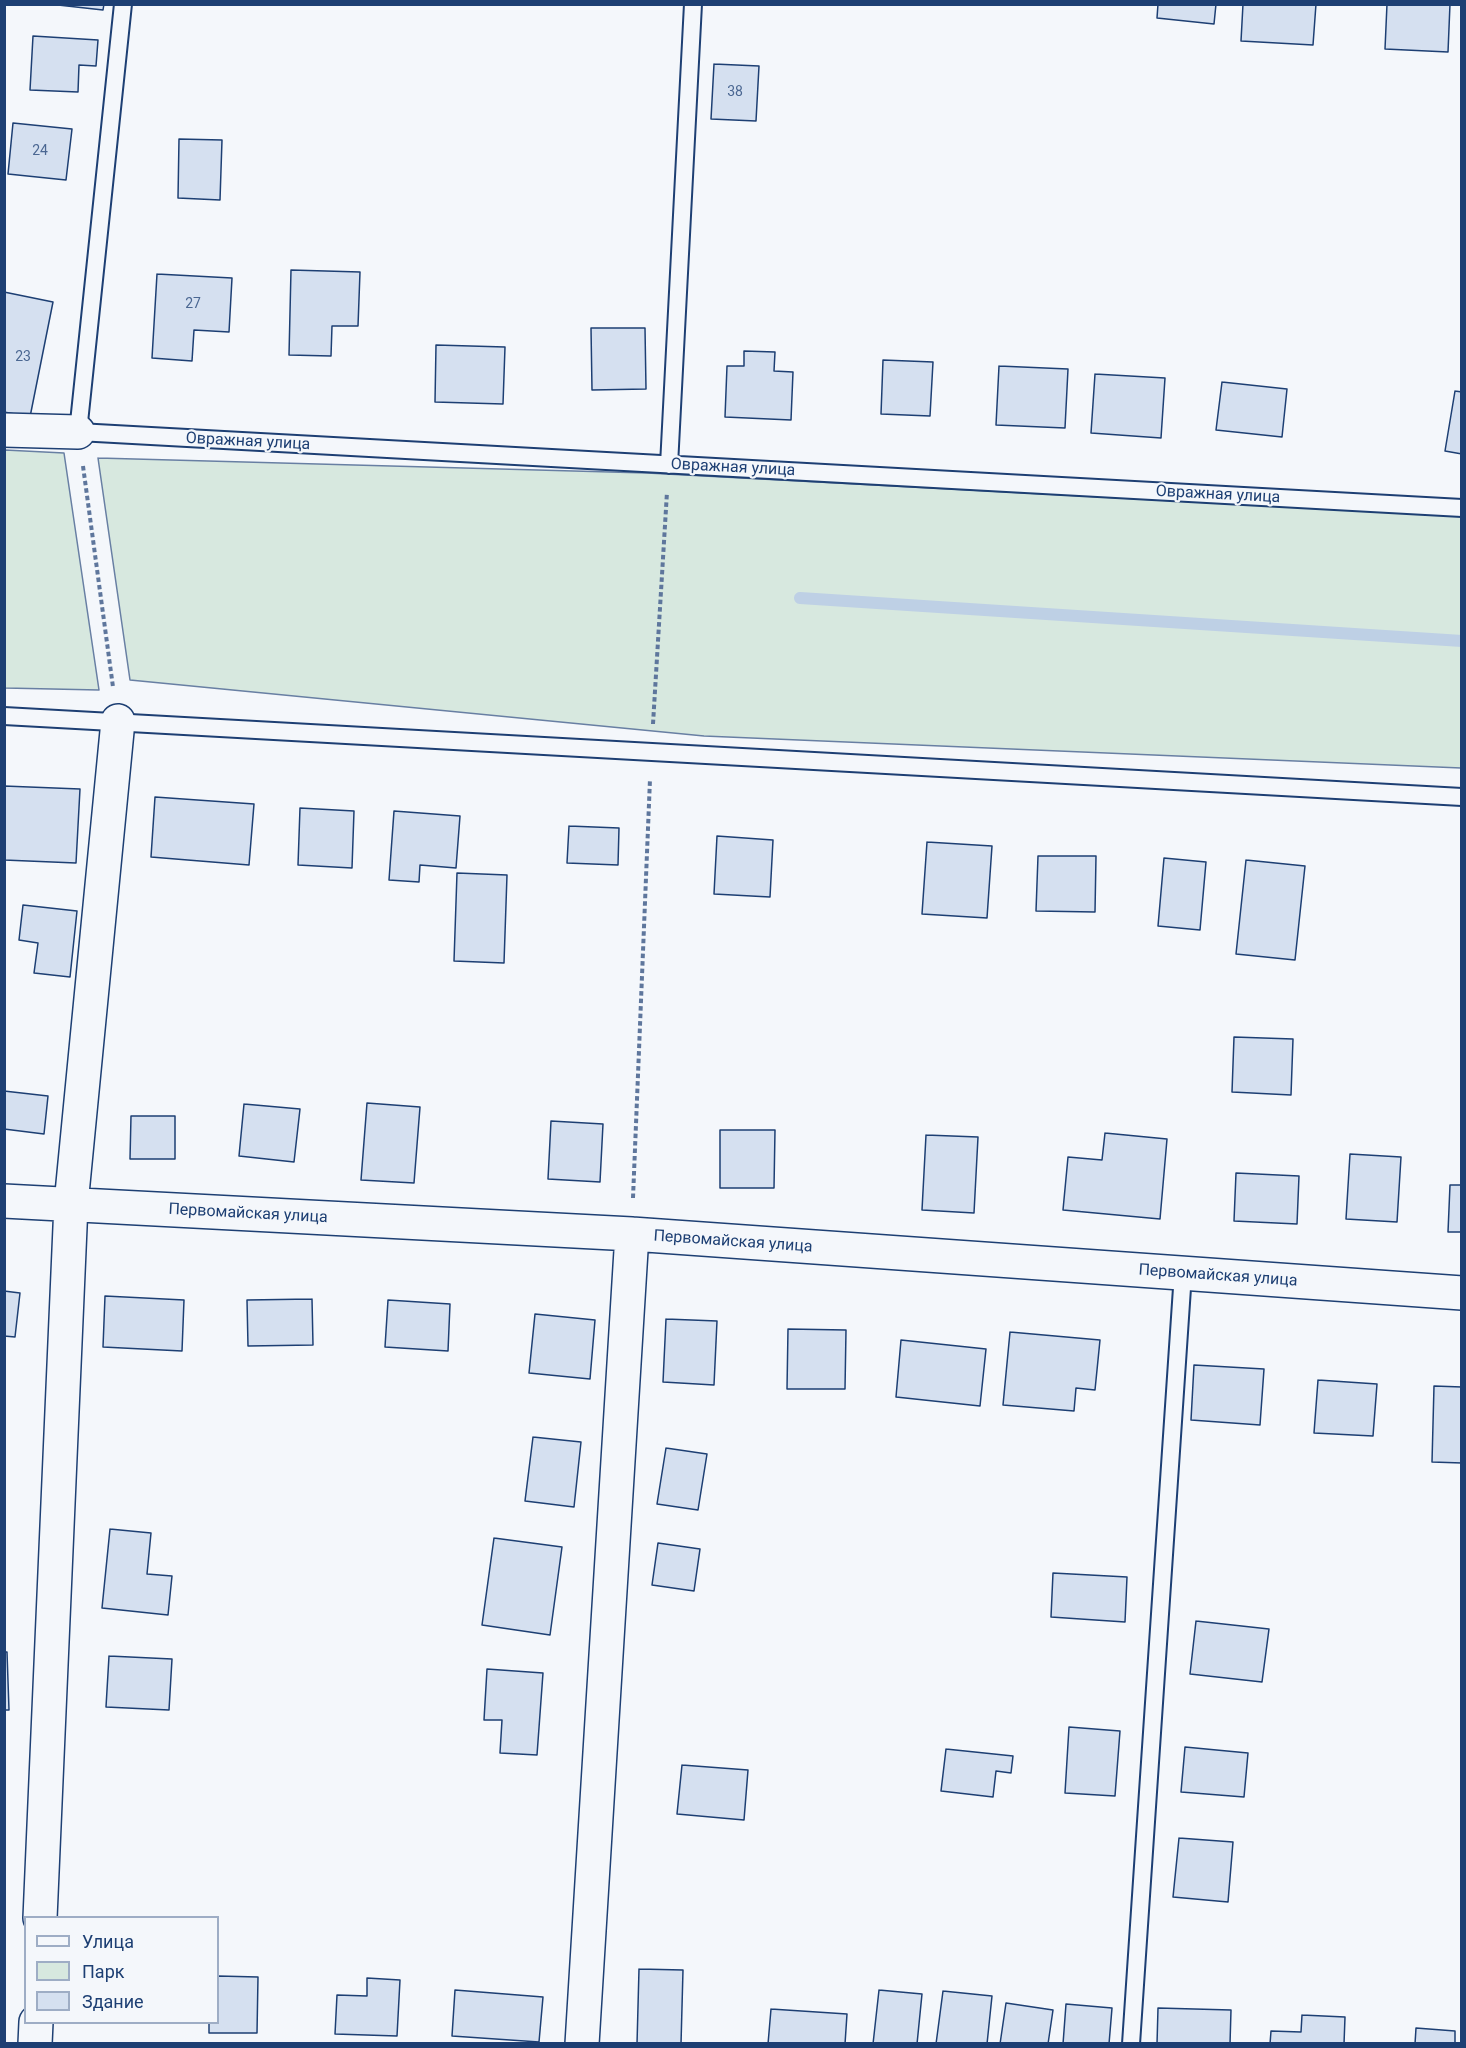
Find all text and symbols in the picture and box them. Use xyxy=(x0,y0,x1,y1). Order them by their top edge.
house number: 38 xyxy=(727,84,743,100)
house number: 24 xyxy=(32,143,48,159)
house number: 27 xyxy=(185,296,201,312)
house number: 23 xyxy=(15,349,31,365)
street label: Овражная улица xyxy=(185,429,311,455)
street label: Овражная улица xyxy=(670,455,796,481)
street label: Овражная улица xyxy=(1155,482,1281,508)
street label: Первомайская улица xyxy=(168,1200,328,1228)
street label: Первомайская улица xyxy=(653,1227,813,1257)
street label: Первомайская улица xyxy=(1138,1261,1298,1291)
legend xyxy=(24,1916,219,2024)
text: Улица xyxy=(82,1931,134,1952)
text: Парк xyxy=(82,1961,124,1982)
text: Здание xyxy=(82,1991,144,2012)

